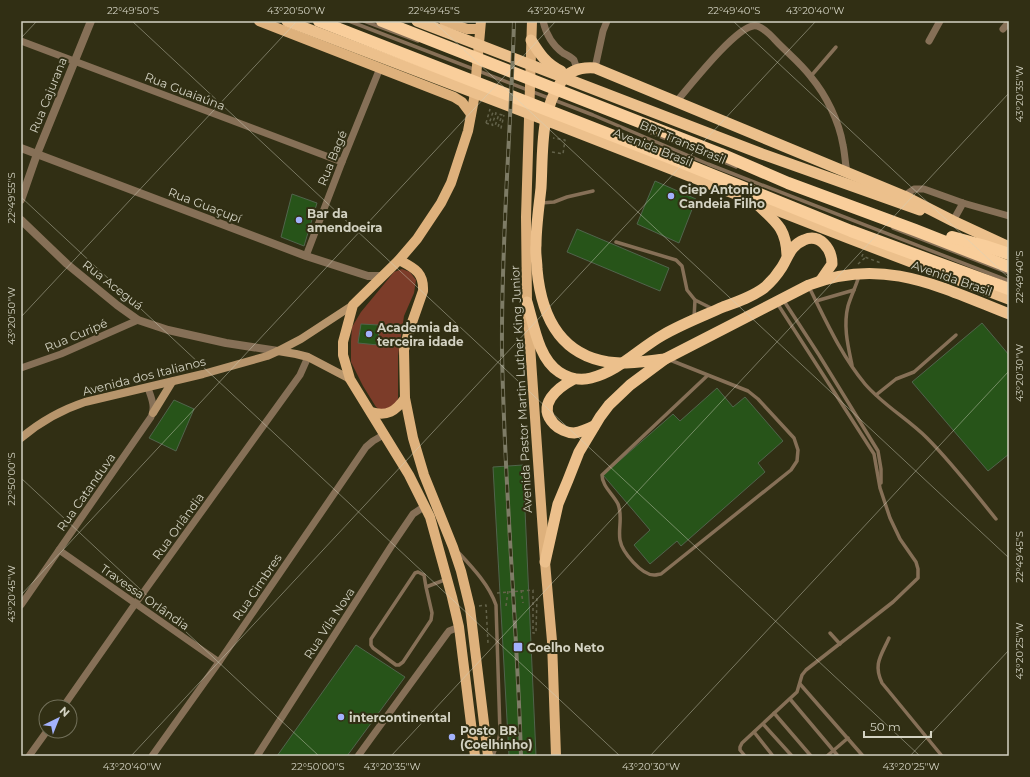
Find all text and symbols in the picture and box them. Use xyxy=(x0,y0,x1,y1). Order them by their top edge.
text: 22°49'50"S xyxy=(107,4,159,17)
text: 43°20'50"W xyxy=(267,4,325,17)
text: 22°49'45"S xyxy=(408,4,460,17)
text: 43°20'45"W xyxy=(527,4,585,17)
text: 22°49'40"S xyxy=(708,4,760,17)
text: 43°20'40"W xyxy=(786,4,844,17)
street label: Rua Cajurana xyxy=(26,55,70,135)
text: 43°20'35"W xyxy=(1013,65,1026,123)
street label: Rua Guaiaúna xyxy=(143,69,227,113)
street label: BRT TransBrasil xyxy=(637,117,729,167)
street label: Avenida Brasil xyxy=(611,124,695,170)
street label: Rua Bagé xyxy=(314,128,350,188)
text: 22°49'55"S xyxy=(5,172,18,224)
place label: Ciep Antonio Candeia Filho xyxy=(679,182,765,211)
street label: Rua Guaçupí xyxy=(166,184,245,226)
marker: Ciep Antonio Candeia Filho xyxy=(666,191,676,201)
place label: Bar da amendoeira xyxy=(307,206,382,235)
marker: Bar da amendoeira xyxy=(294,215,304,225)
text: 22°49'40"S xyxy=(1013,251,1026,303)
street label: Rua Aceguá xyxy=(80,257,146,313)
street label: Avenida Brasil xyxy=(910,257,994,299)
street label: Avenida Pastor Martin Luther King Junior xyxy=(507,265,535,513)
text: 43°20'50"W xyxy=(5,287,18,345)
street label: Rua Curipé xyxy=(42,315,110,355)
place label: Academia da terceira idade xyxy=(376,320,464,349)
marker: Academia da terceira idade xyxy=(364,329,374,339)
text: 43°20'30"W xyxy=(1013,344,1026,402)
street label: Avenida dos Italianos xyxy=(81,353,207,399)
street label: Rua Catanduva xyxy=(54,450,118,534)
text: 22°50'00"S xyxy=(5,452,18,506)
street label: Rua Orlândia xyxy=(149,490,207,562)
text: 22°49'45"S xyxy=(1013,531,1026,583)
street label: Rua Cimbres xyxy=(229,551,285,623)
street label: Travessa Orlândia xyxy=(98,561,192,633)
text: 43°20'45"W xyxy=(5,565,18,623)
street label: Rua Vila Nova xyxy=(300,584,358,662)
text: 43°20'25"W xyxy=(1013,622,1026,680)
place label: Coelho Neto xyxy=(527,640,604,655)
marker: Coelho Neto xyxy=(512,641,524,653)
north arrow xyxy=(38,699,78,739)
text: N xyxy=(57,704,73,720)
place label: intercontinental xyxy=(349,710,451,725)
marker: intercontinental xyxy=(336,712,346,722)
scale bar xyxy=(864,713,931,739)
text: 50 m xyxy=(870,719,901,734)
place label: Posto BR (Coelhinho) xyxy=(460,723,533,752)
marker: Posto BR (Coelhinho) xyxy=(447,732,457,742)
text: 43°20'40"W xyxy=(103,760,161,773)
text: 22°50'00"S xyxy=(291,760,345,773)
text: 43°20'35"W xyxy=(363,760,421,773)
text: 43°20'30"W xyxy=(622,760,680,773)
text: 43°20'25"W xyxy=(882,760,940,773)

